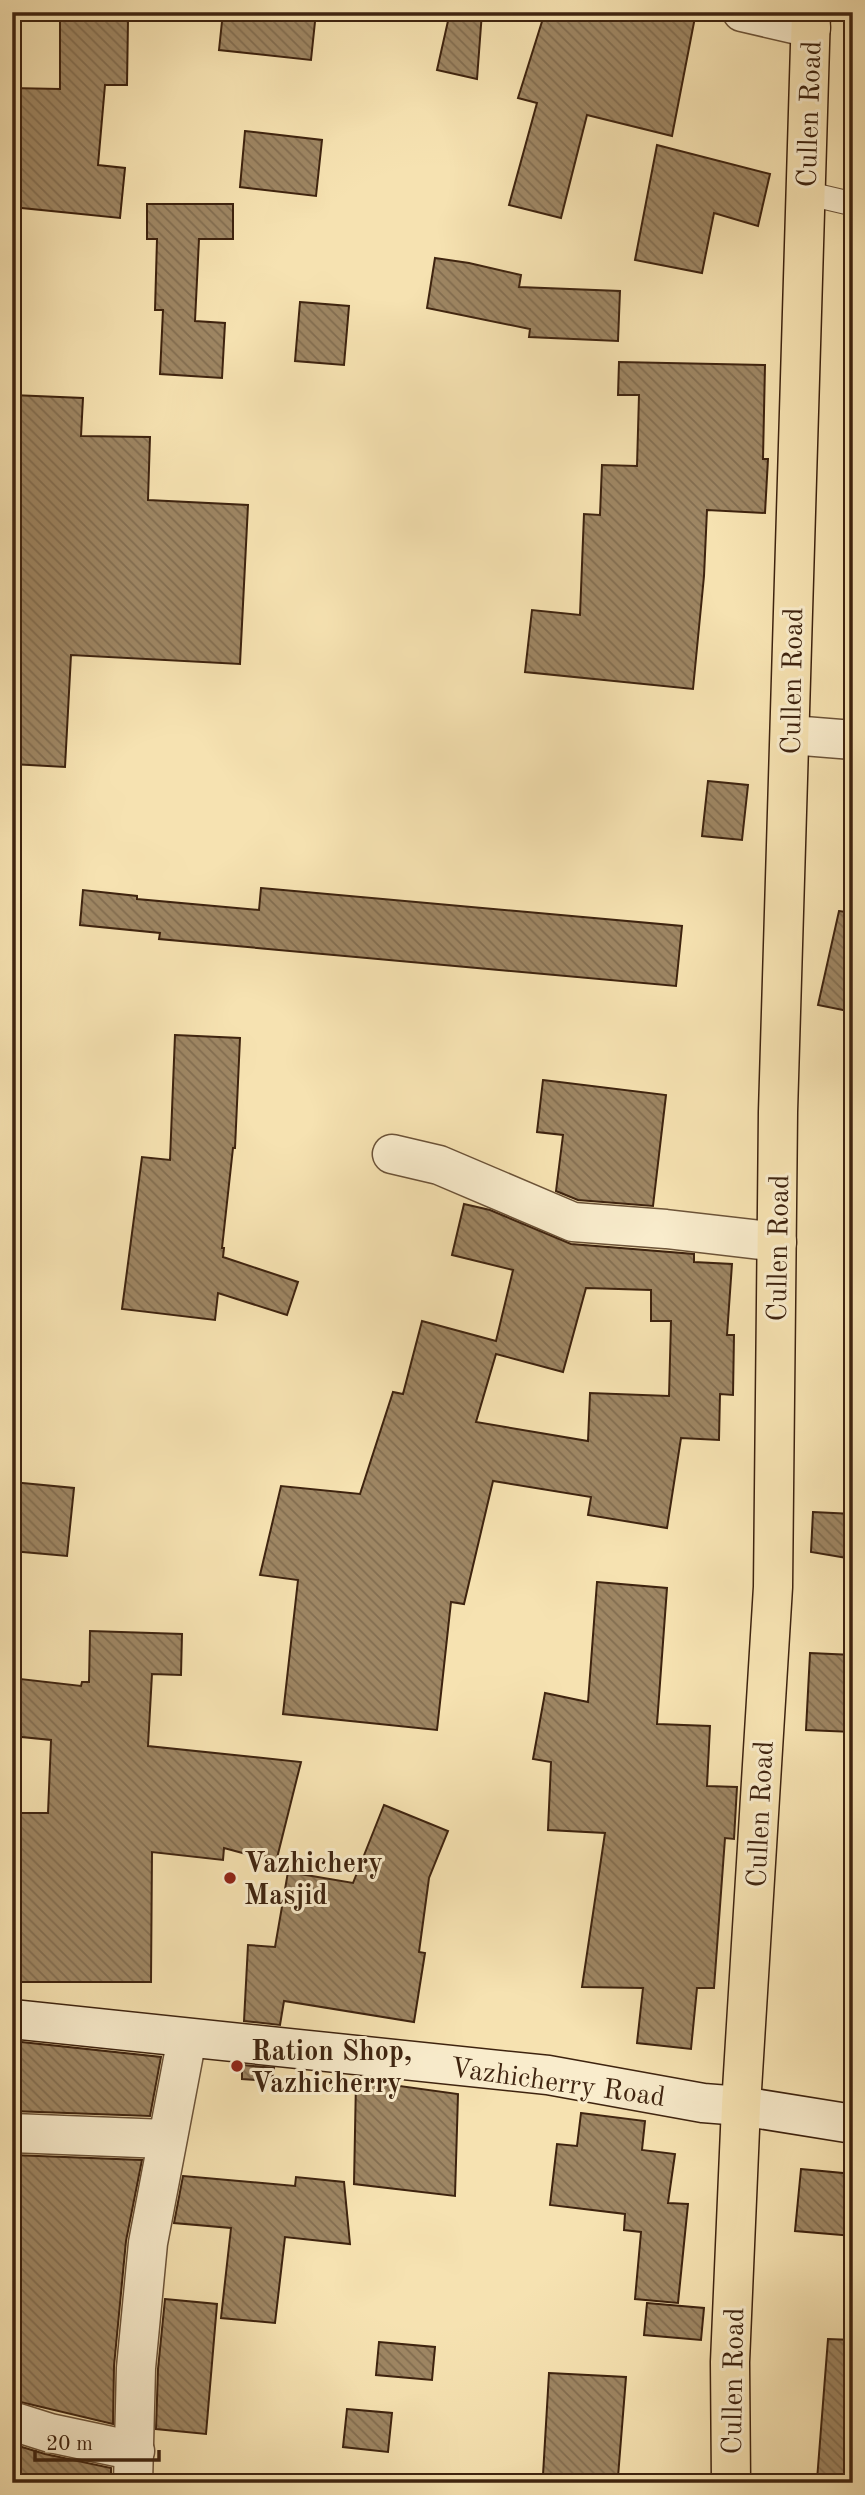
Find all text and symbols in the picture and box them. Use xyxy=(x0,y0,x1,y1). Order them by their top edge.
street label: Cullen Road xyxy=(794,40,828,188)
street label: Cullen Road xyxy=(779,607,809,755)
street label: Cullen Road xyxy=(765,1174,795,1322)
street label: Cullen Road xyxy=(744,1740,780,1888)
place label: Vazhichery Masjid xyxy=(244,1851,383,1911)
marker: Vazhichery Masjid xyxy=(222,1870,238,1886)
place label: Ration Shop, Vazhicherry xyxy=(251,2039,412,2099)
street label: Vazhicherry Road xyxy=(448,2055,667,2113)
marker: Ration Shop, Vazhicherry xyxy=(229,2058,245,2074)
street label: Cullen Road xyxy=(720,2307,750,2455)
scale bar xyxy=(35,2418,159,2462)
text: 20 m xyxy=(46,2434,93,2455)

